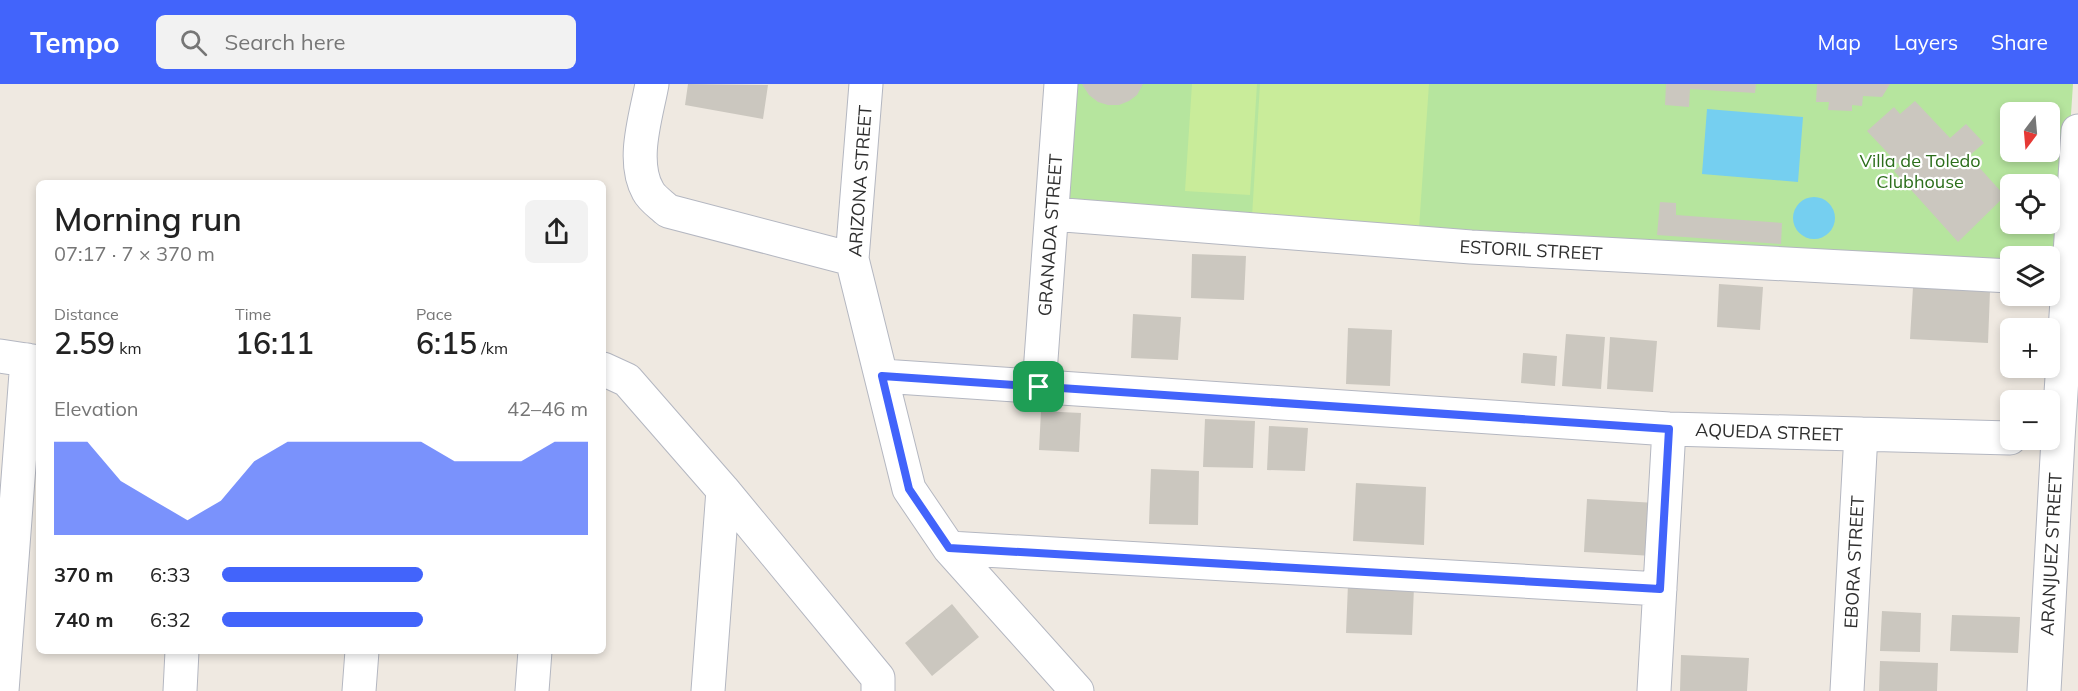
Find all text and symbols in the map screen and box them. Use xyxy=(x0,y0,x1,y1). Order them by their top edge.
search box xyxy=(156,15,576,69)
text: Tempo xyxy=(30,25,120,60)
icon: search xyxy=(177,26,210,59)
text: Search here xyxy=(225,28,346,56)
text: Map xyxy=(1818,29,1861,55)
text: Layers xyxy=(1894,29,1958,55)
text: Share xyxy=(1991,29,2048,55)
north arrow xyxy=(2000,102,2060,162)
map controls xyxy=(2000,102,2060,450)
street label: ARIZONA STREET xyxy=(843,104,877,258)
park label: Villa de Toledo Clubhouse xyxy=(1859,149,1981,193)
street label: GRANADA STREET xyxy=(1033,153,1067,317)
button: locate xyxy=(2000,174,2060,234)
text: Morning run xyxy=(54,198,242,239)
button: share xyxy=(525,200,588,263)
street label: ESTORIL STREET xyxy=(1459,235,1603,265)
text: 07:17 · 7 × 370 m xyxy=(54,241,215,266)
button: layers xyxy=(2000,246,2060,306)
text: Distance xyxy=(54,304,119,324)
text: Time xyxy=(235,304,271,324)
text: Pace xyxy=(416,304,452,324)
button: + xyxy=(2000,318,2060,378)
text: 2.59 xyxy=(54,324,115,362)
text: 16:11 xyxy=(235,324,314,362)
text: 6:15 xyxy=(416,324,477,362)
text: km xyxy=(115,338,142,358)
text: /km xyxy=(477,338,508,358)
pin xyxy=(1013,361,1064,412)
icon: arrive xyxy=(1022,370,1055,403)
button: − xyxy=(2000,390,2060,450)
text: Elevation xyxy=(54,396,139,421)
text: 42–46 m xyxy=(507,396,588,421)
street label: AQUEDA STREET xyxy=(1695,418,1843,446)
street label: ARANJUEZ STREET xyxy=(2035,472,2067,636)
street label: EBORA STREET xyxy=(1839,495,1869,629)
text: 370 m xyxy=(54,562,113,587)
text: 6:33 xyxy=(150,562,191,587)
text: 740 m xyxy=(54,607,113,632)
text: 6:32 xyxy=(150,607,191,632)

